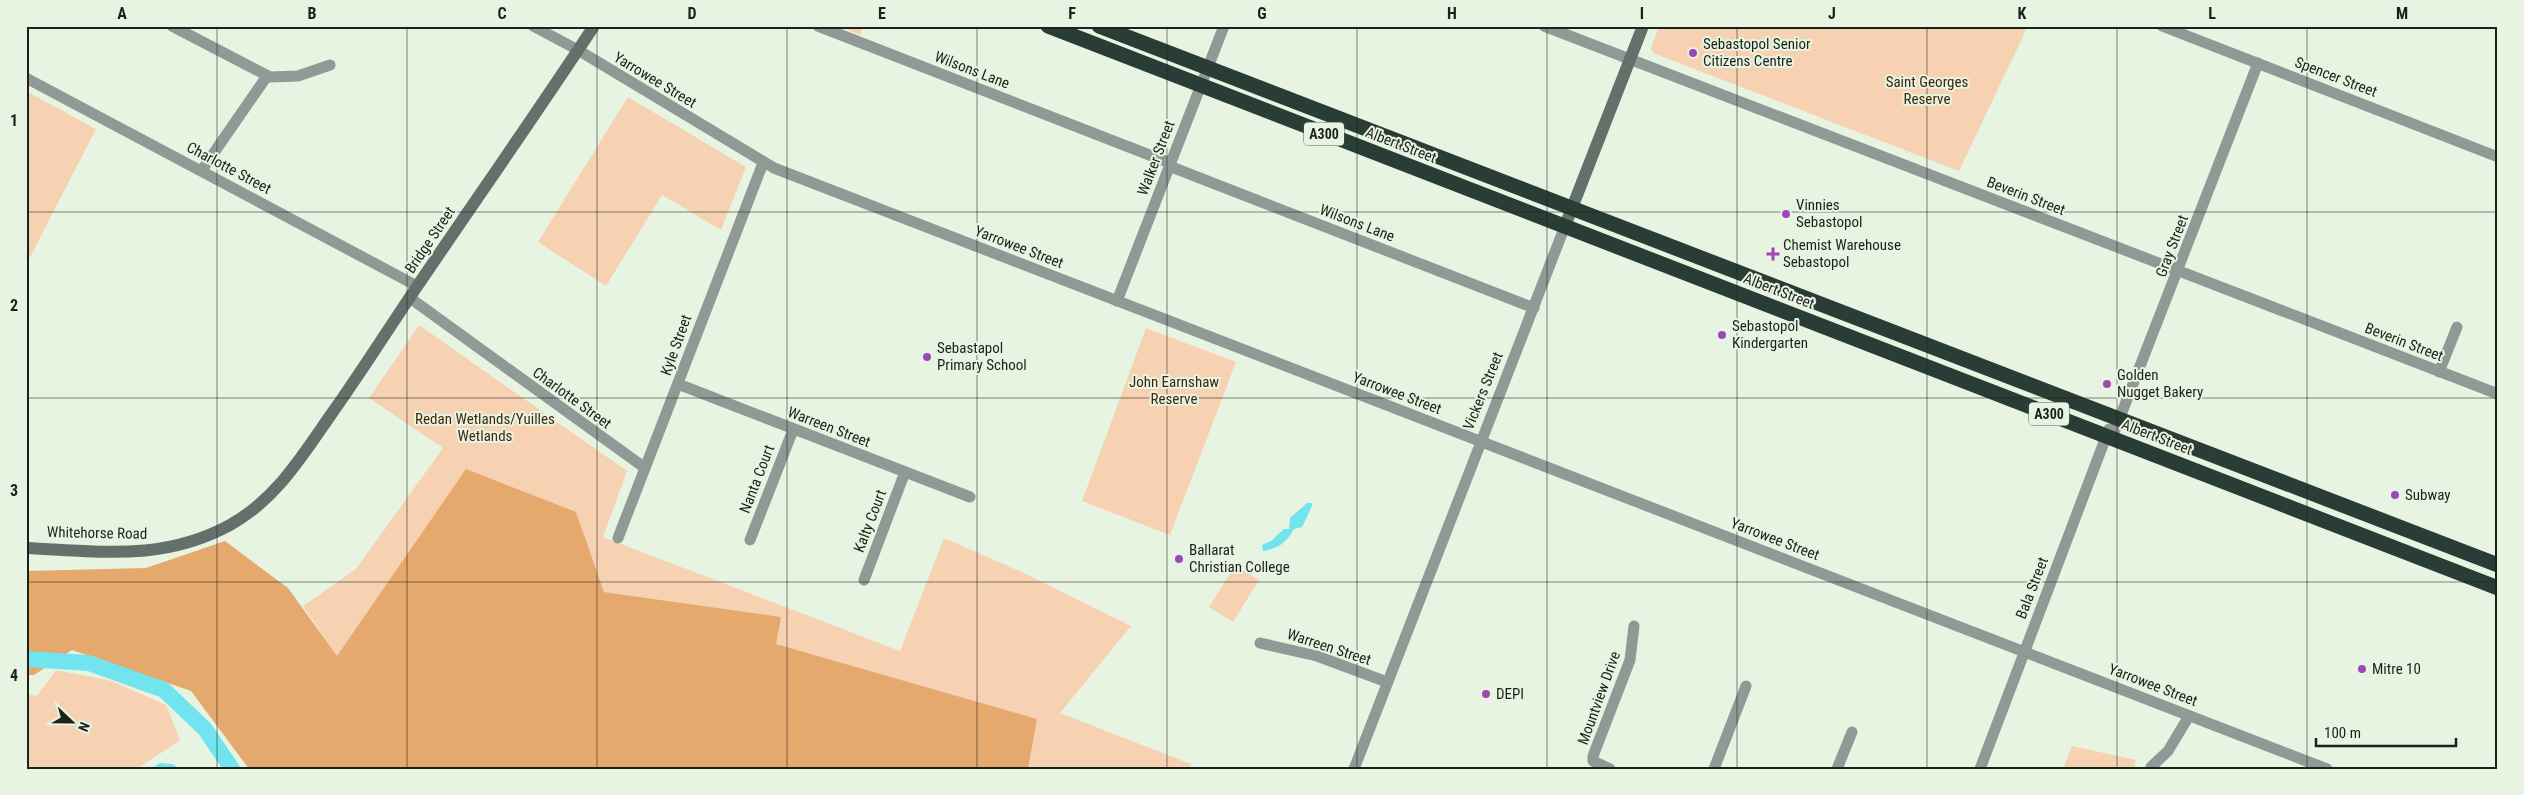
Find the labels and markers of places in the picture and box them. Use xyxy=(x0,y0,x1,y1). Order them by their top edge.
place label: Sebastopol Senior Citizens Centre xyxy=(1703,35,1811,70)
marker: Sebastopol Senior Citizens Centre xyxy=(1687,47,1699,59)
place label: Vinnies Sebastopol xyxy=(1796,196,1862,231)
marker: Vinnies Sebastopol xyxy=(1780,208,1792,220)
place label: Chemist Warehouse Sebastopol xyxy=(1783,236,1901,271)
marker: Chemist Warehouse Sebastopol xyxy=(1767,248,1779,260)
place label: Sebastopol Kindergarten xyxy=(1732,317,1808,352)
marker: Sebastopol Kindergarten xyxy=(1716,329,1728,341)
place label: Sebastapol Primary School xyxy=(937,339,1027,374)
marker: Sebastapol Primary School xyxy=(921,351,933,363)
place label: Golden Nugget Bakery xyxy=(2117,366,2203,401)
marker: Golden Nugget Bakery xyxy=(2101,378,2113,390)
place label: Subway xyxy=(2405,486,2451,504)
marker: Subway xyxy=(2389,489,2401,501)
place label: Ballarat Christian College xyxy=(1189,541,1290,576)
marker: Ballarat Christian College xyxy=(1173,553,1185,565)
place label: Mitre 10 xyxy=(2372,660,2421,678)
marker: Mitre 10 xyxy=(2356,663,2368,675)
place label: DEPI xyxy=(1496,685,1524,703)
marker: DEPI xyxy=(1480,688,1492,700)

